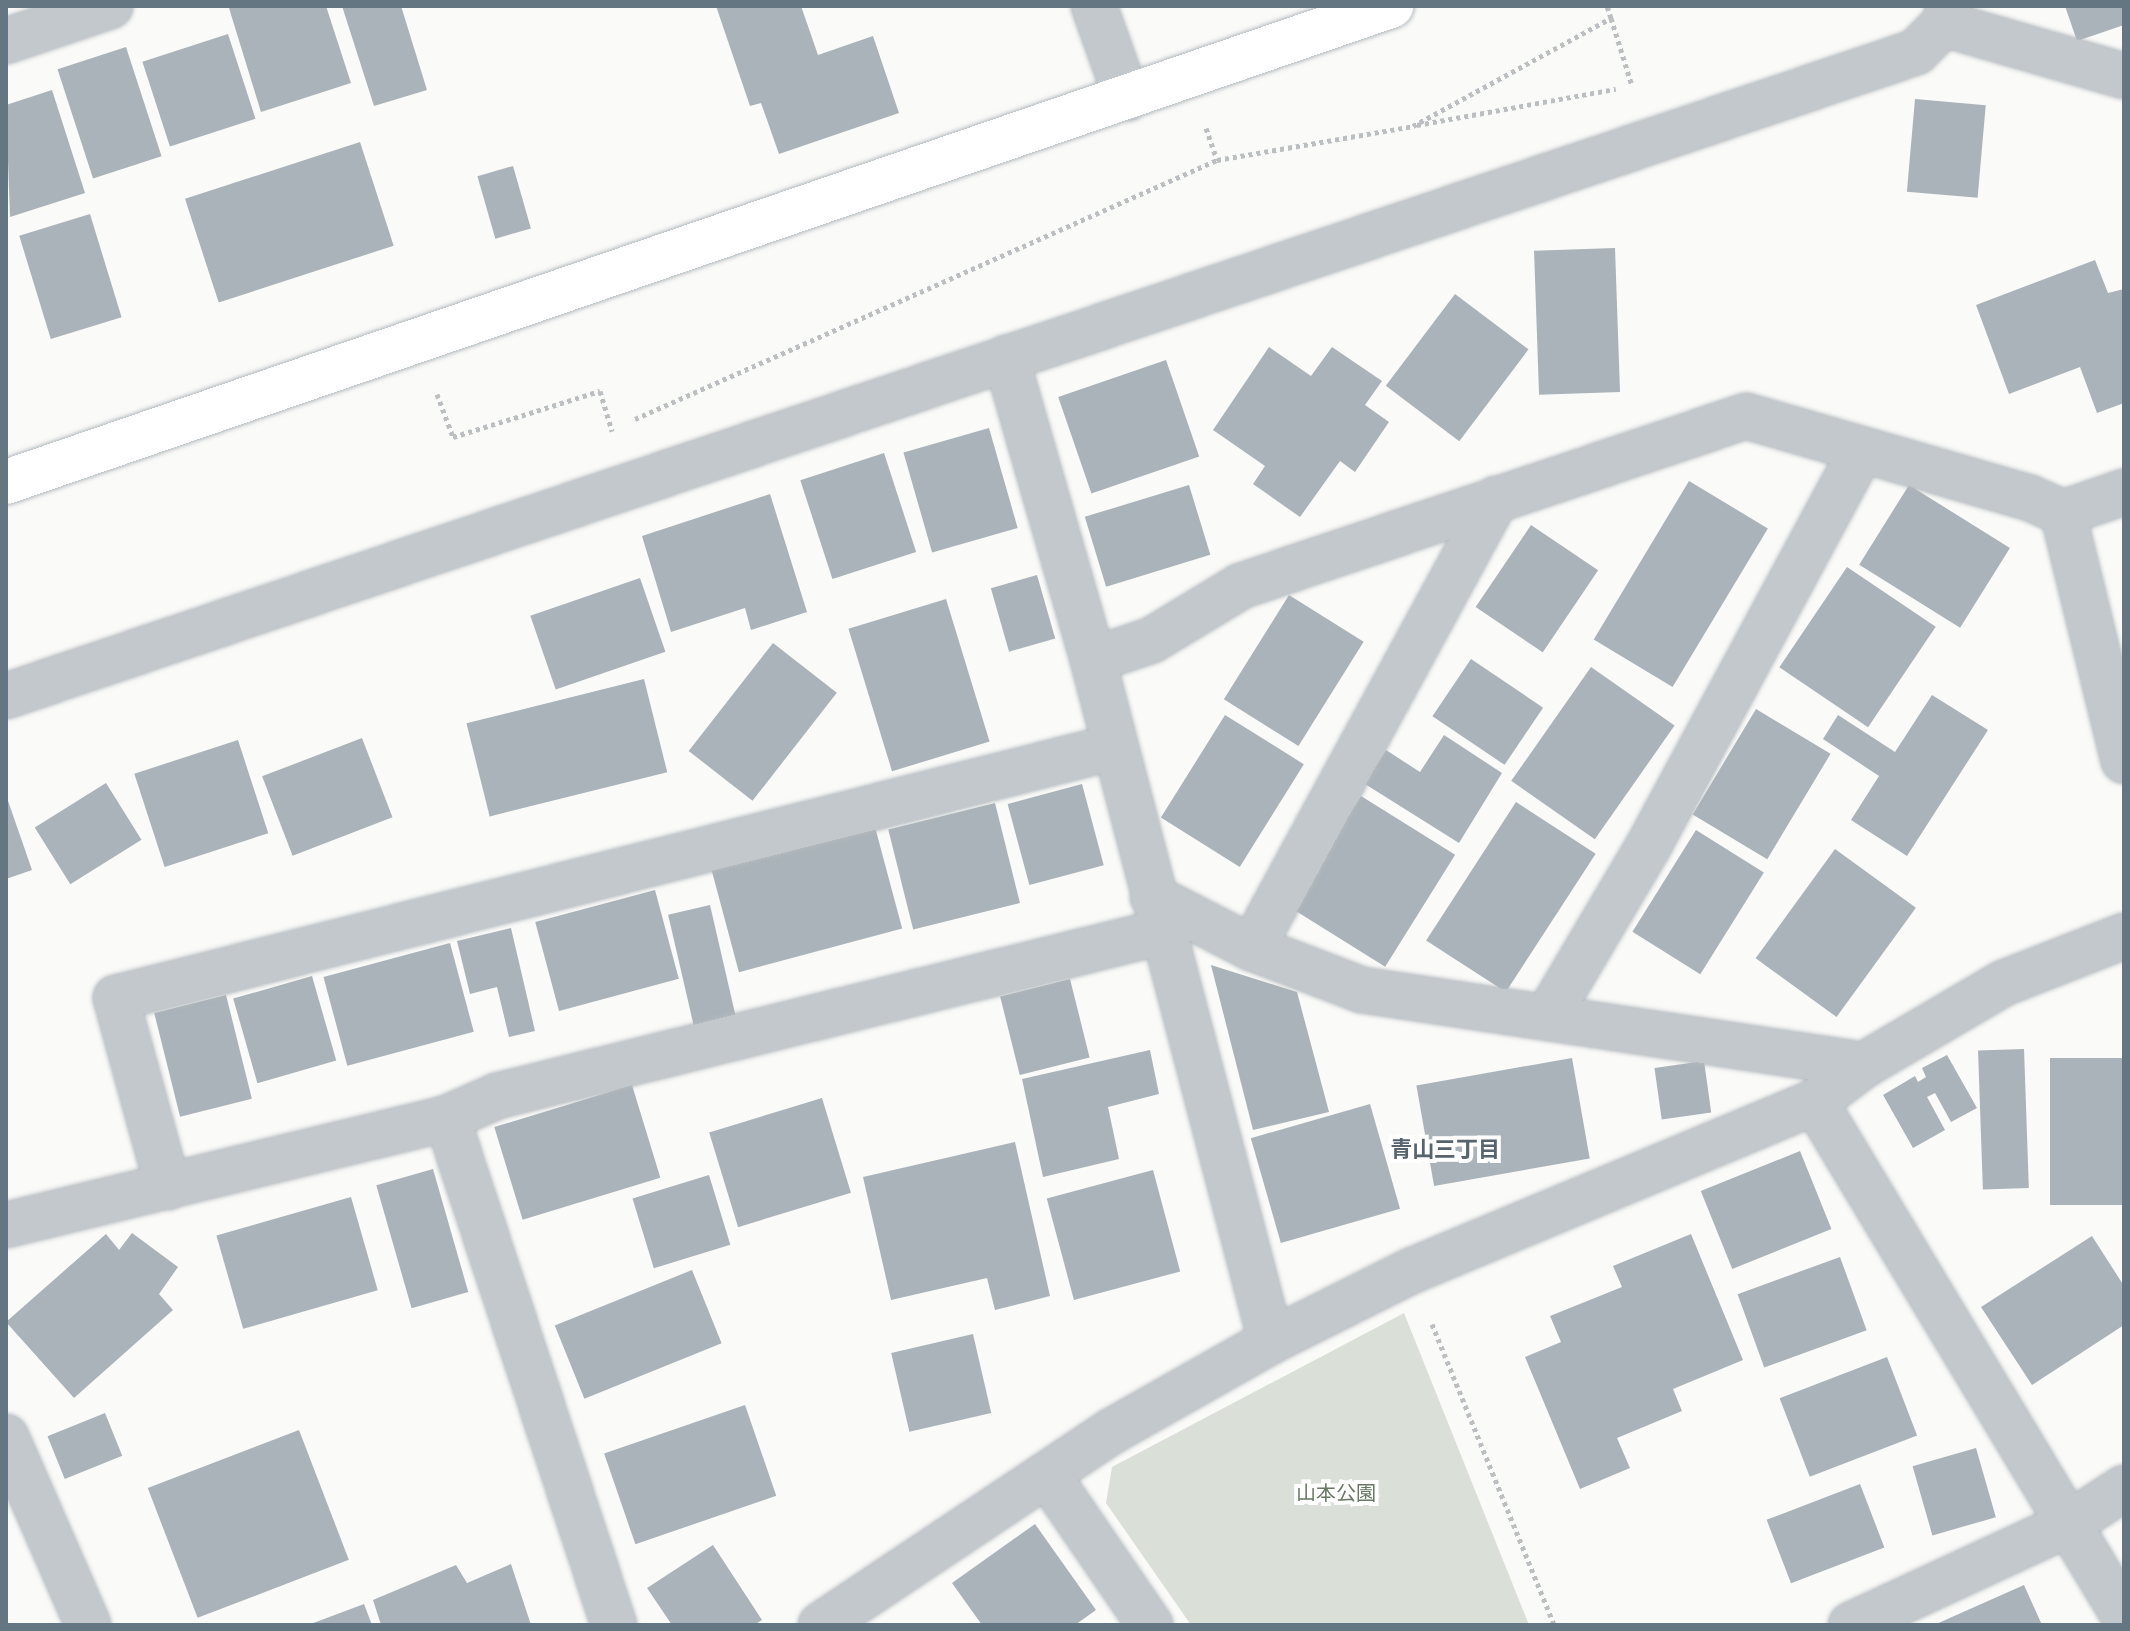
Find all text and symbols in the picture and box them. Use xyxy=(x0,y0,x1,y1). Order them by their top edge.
district label: 青山三丁目 xyxy=(1390,1138,1500,1164)
park label: 山本公園 xyxy=(1296,1482,1376,1506)

